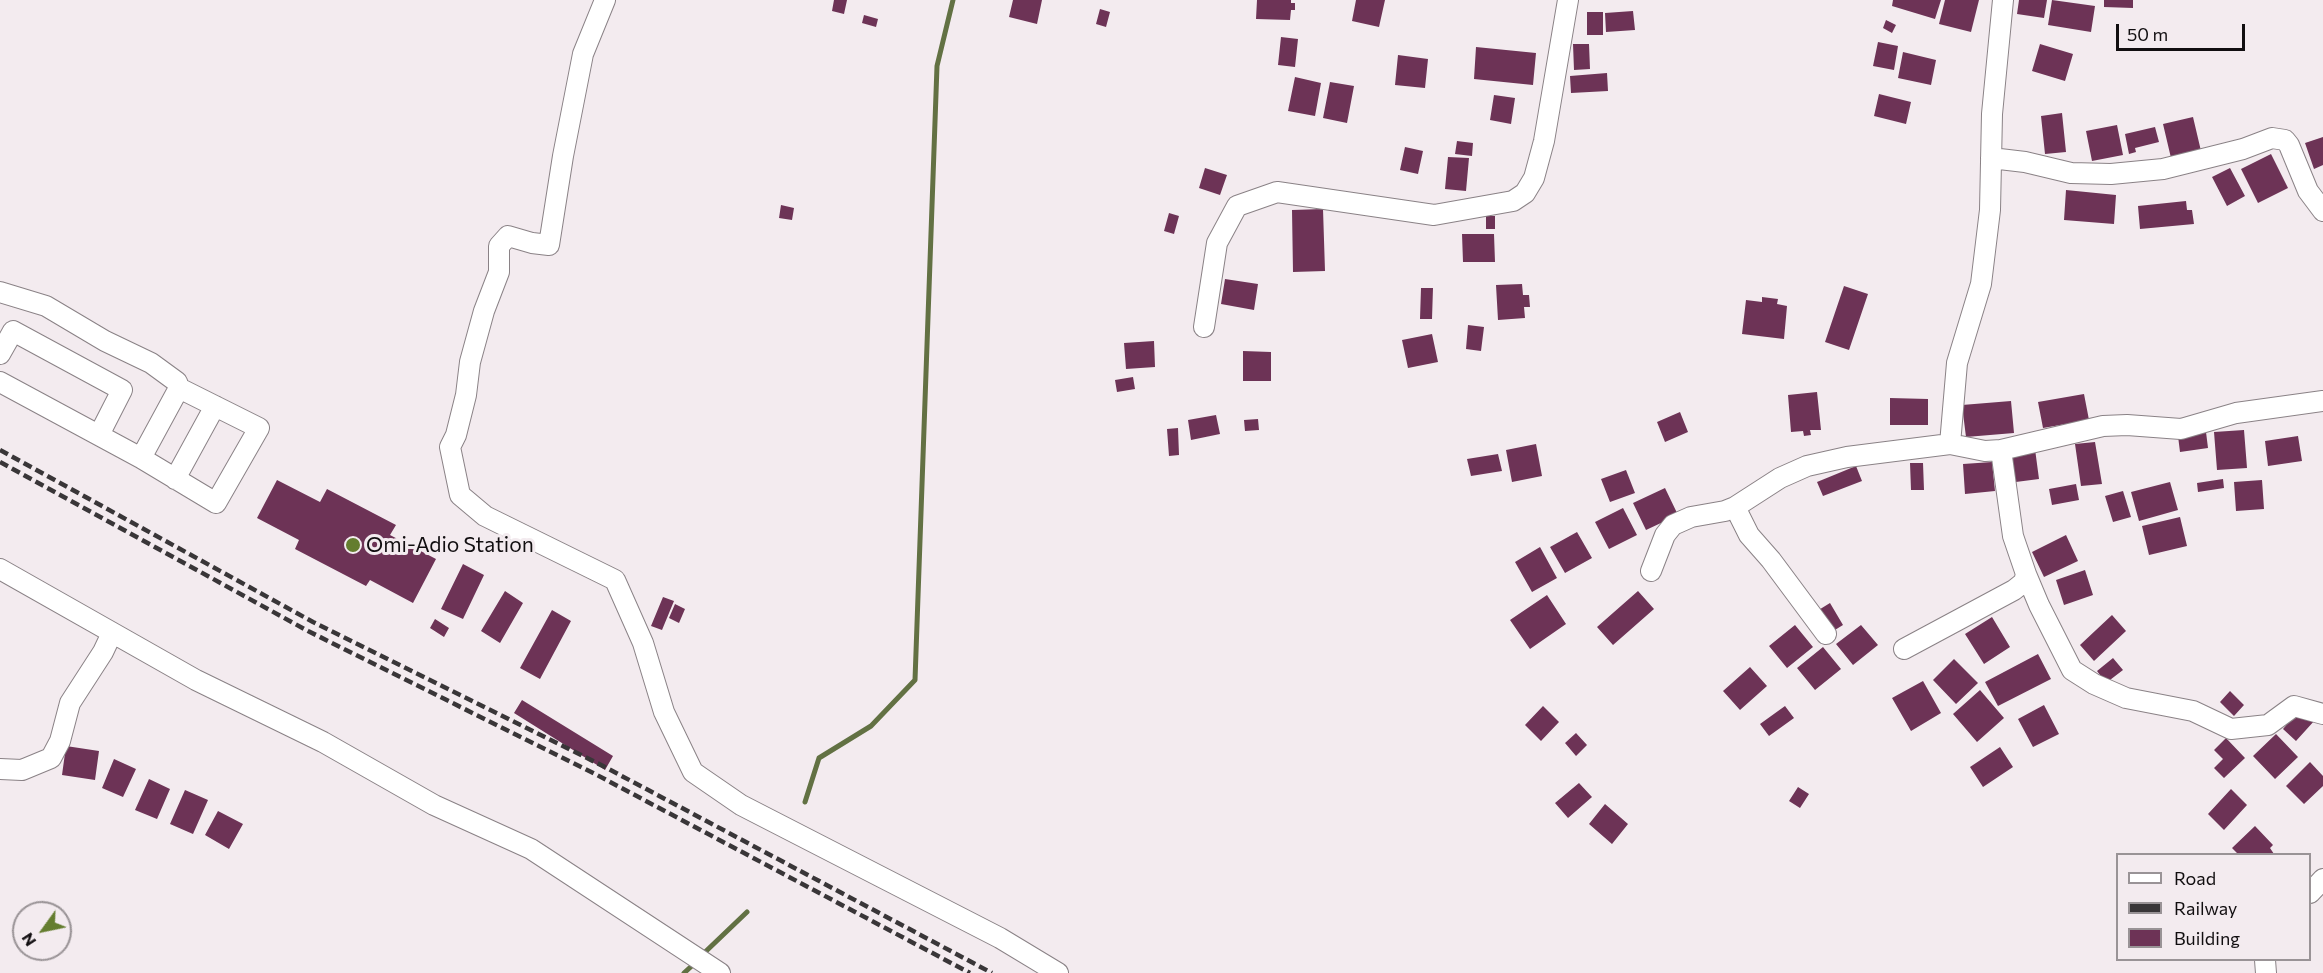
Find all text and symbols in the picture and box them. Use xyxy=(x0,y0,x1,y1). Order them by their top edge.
scale bar xyxy=(2119,12,2248,50)
text: 50 m xyxy=(2127,23,2168,45)
place label: Omi-Adio Station xyxy=(366,532,534,558)
marker: Omi-Adio Station xyxy=(344,536,362,554)
legend xyxy=(2116,853,2311,961)
text: Road xyxy=(2174,867,2216,889)
text: Railway xyxy=(2174,897,2237,919)
north arrow xyxy=(12,901,72,961)
text: Building xyxy=(2174,927,2240,949)
text: N xyxy=(17,930,39,950)

